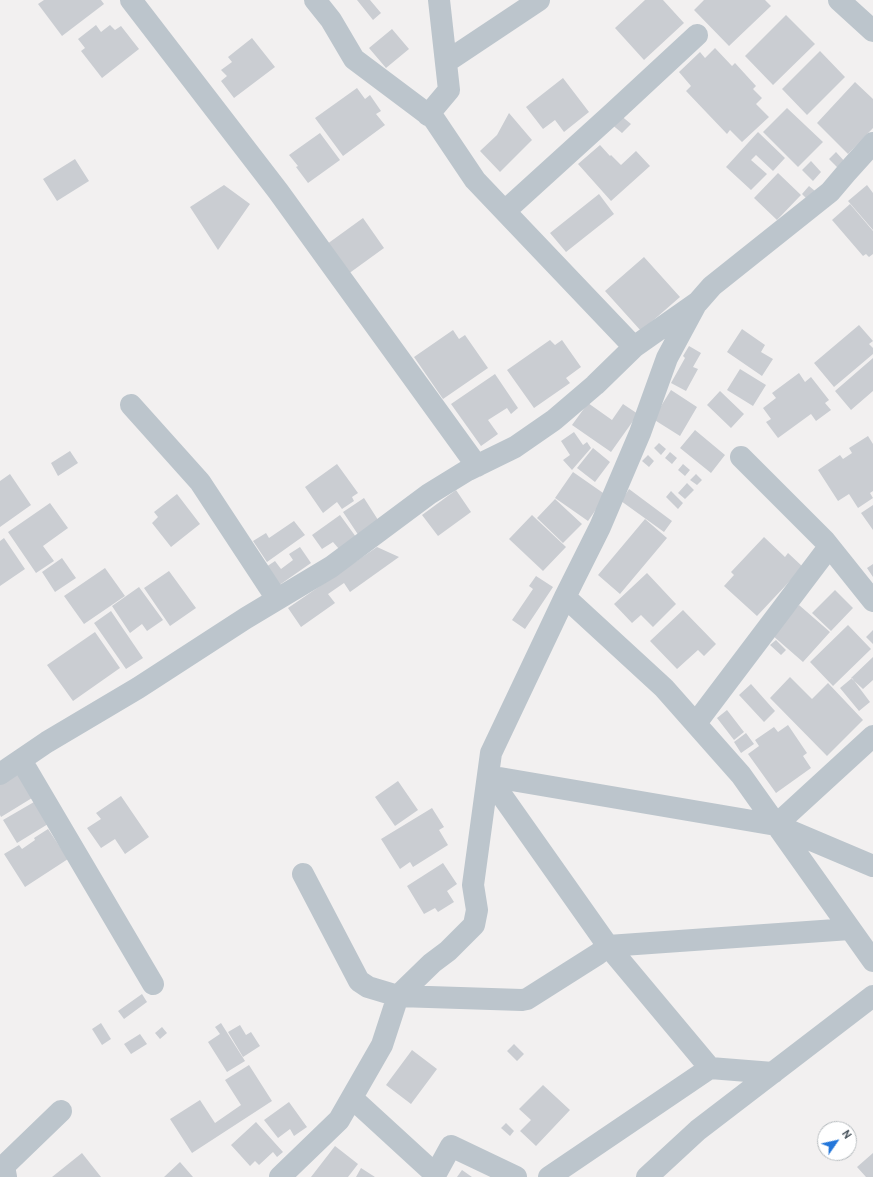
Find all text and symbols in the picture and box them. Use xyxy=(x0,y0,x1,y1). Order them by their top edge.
north arrow xyxy=(817,1121,857,1161)
text: N xyxy=(838,1128,854,1142)

